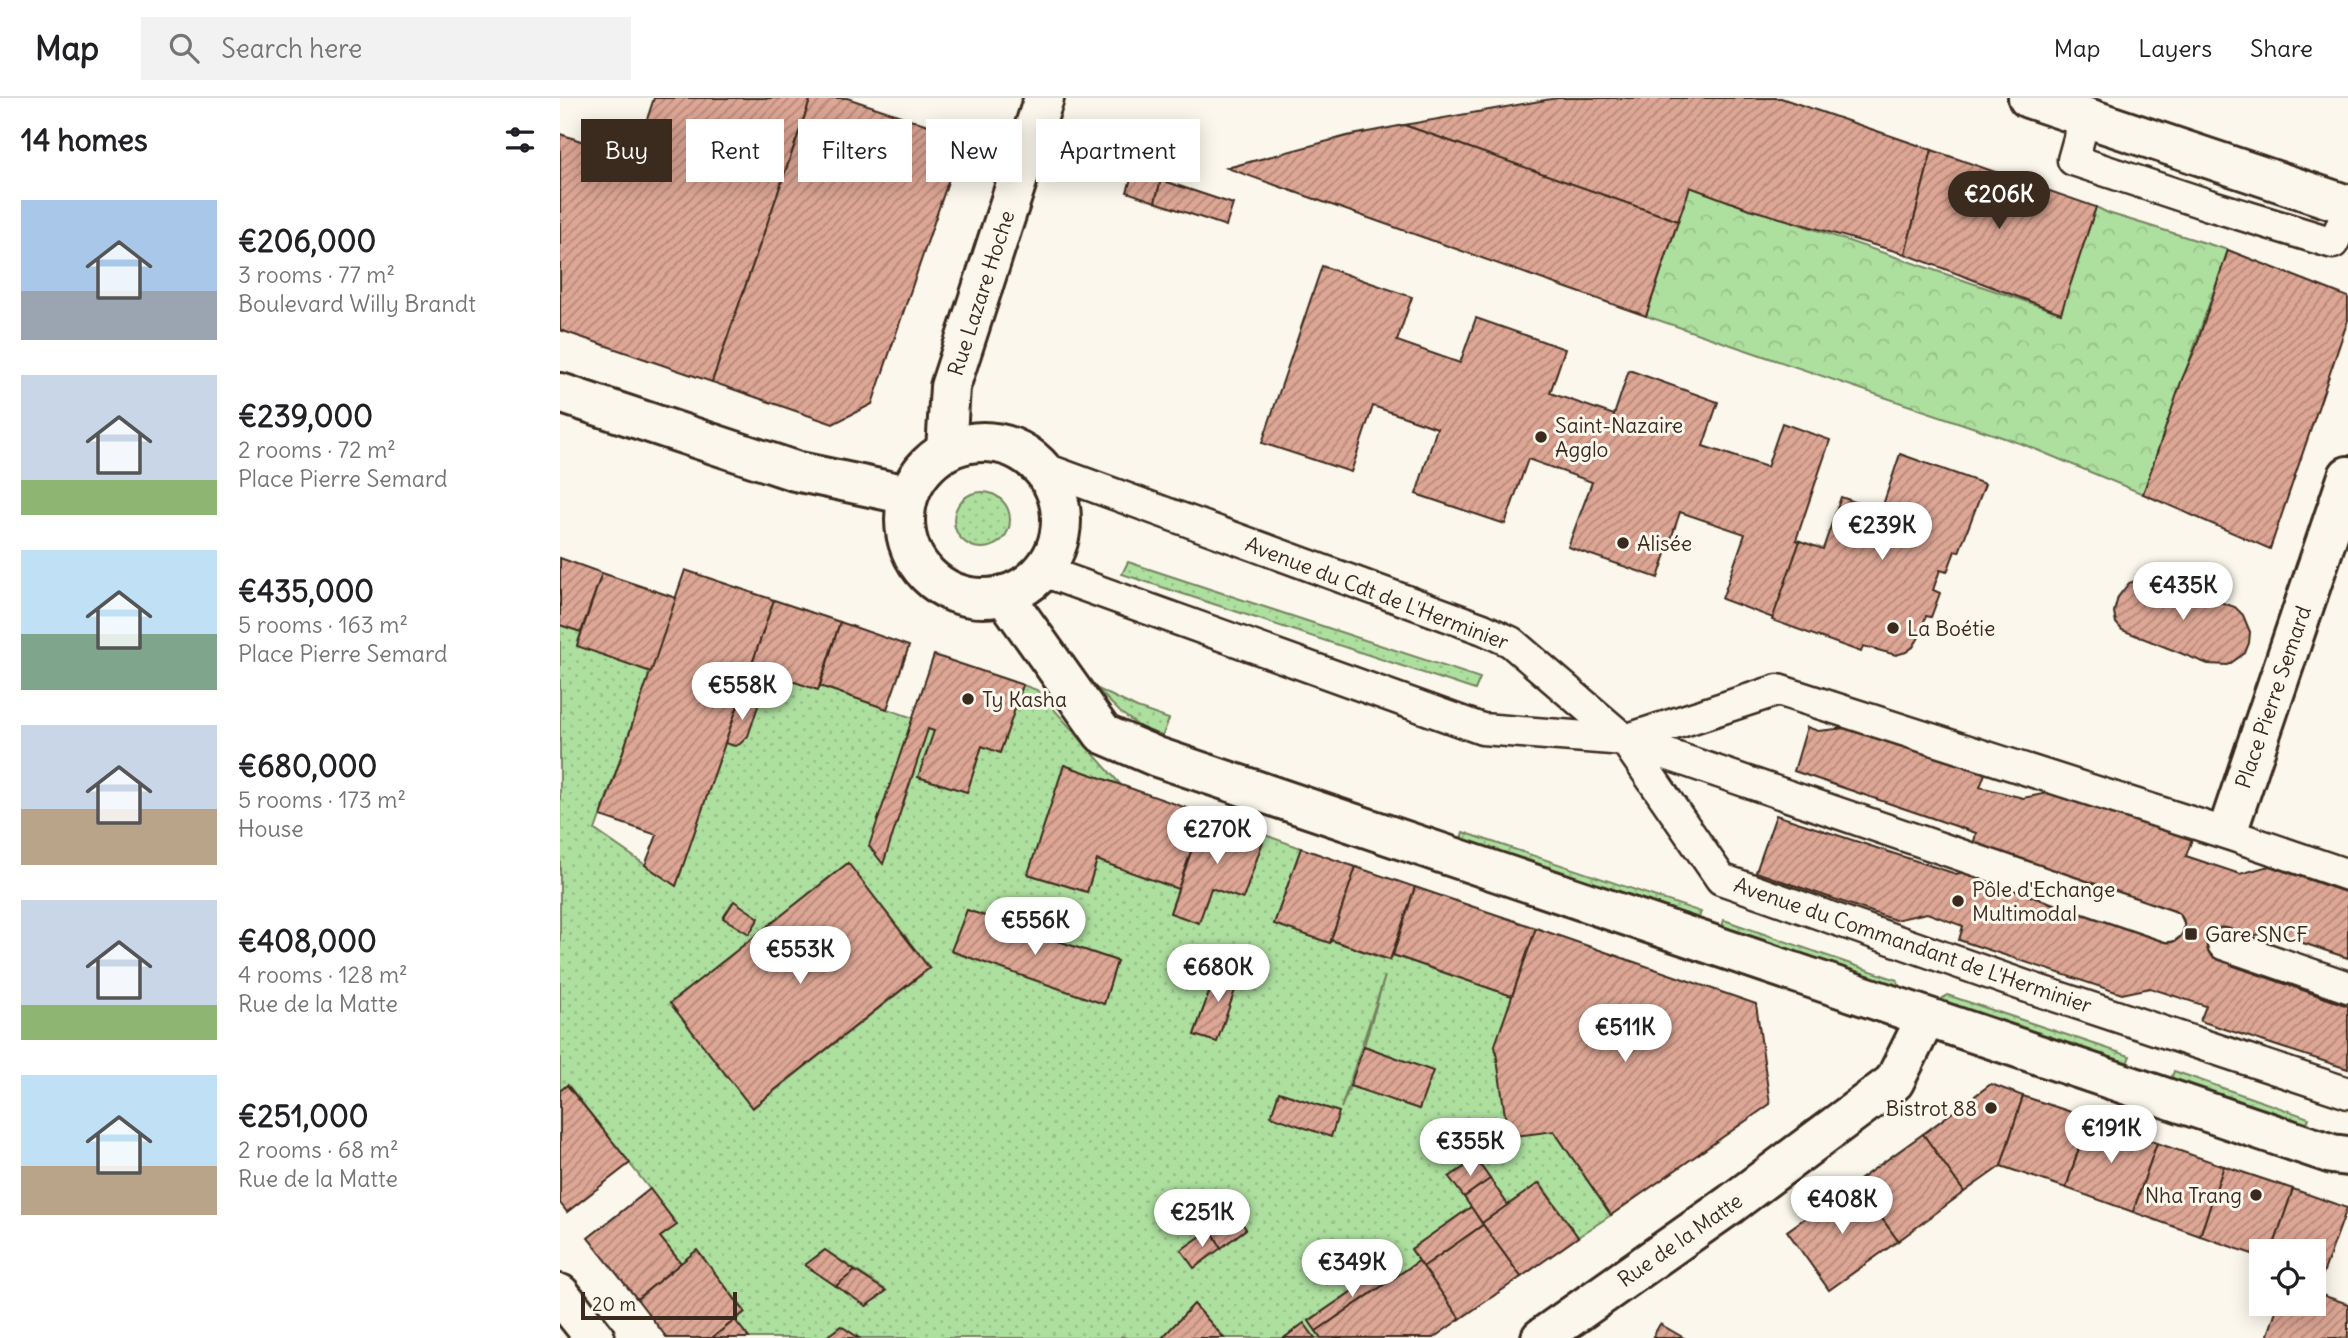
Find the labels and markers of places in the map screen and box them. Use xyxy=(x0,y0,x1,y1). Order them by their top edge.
pin: €206K xyxy=(1950,172,2048,231)
place label: Saint-Nazaire Agglo xyxy=(1555,412,1683,463)
marker: Saint-Nazaire Agglo xyxy=(1533,429,1549,445)
pin: €239K xyxy=(1833,503,1931,562)
place label: Alisée xyxy=(1637,530,1692,557)
marker: Alisée xyxy=(1615,535,1631,551)
pin: €435K xyxy=(2134,562,2232,622)
place label: La Boétie xyxy=(1907,615,1995,642)
marker: La Boétie xyxy=(1885,620,1901,636)
pin: €558K xyxy=(693,662,791,722)
place label: Ty Kasha xyxy=(982,686,1067,713)
marker: Ty Kasha xyxy=(960,691,976,707)
pin: €270K xyxy=(1168,806,1266,866)
place label: Pôle d'Echange Multimodal xyxy=(1972,876,2115,927)
marker: Pôle d'Echange Multimodal xyxy=(1950,893,1966,909)
pin: €556K xyxy=(986,898,1084,957)
place label: Gare SNCF xyxy=(2205,921,2308,948)
pin: €553K xyxy=(751,926,849,986)
marker: Gare SNCF xyxy=(2183,926,2199,942)
pin: €680K xyxy=(1169,944,1267,1004)
pin: €511K xyxy=(1576,1004,1674,1064)
place label: Bistrot 88 xyxy=(1886,1095,1977,1122)
marker: Bistrot 88 xyxy=(1983,1100,1999,1116)
pin: €191K xyxy=(2062,1105,2160,1165)
pin: €355K xyxy=(1421,1118,1519,1178)
pin: €408K xyxy=(1793,1176,1891,1236)
place label: Nha Trang xyxy=(2145,1182,2242,1209)
marker: Nha Trang xyxy=(2248,1187,2264,1203)
pin: €251K xyxy=(1153,1190,1251,1249)
pin: €349K xyxy=(1303,1240,1401,1299)

